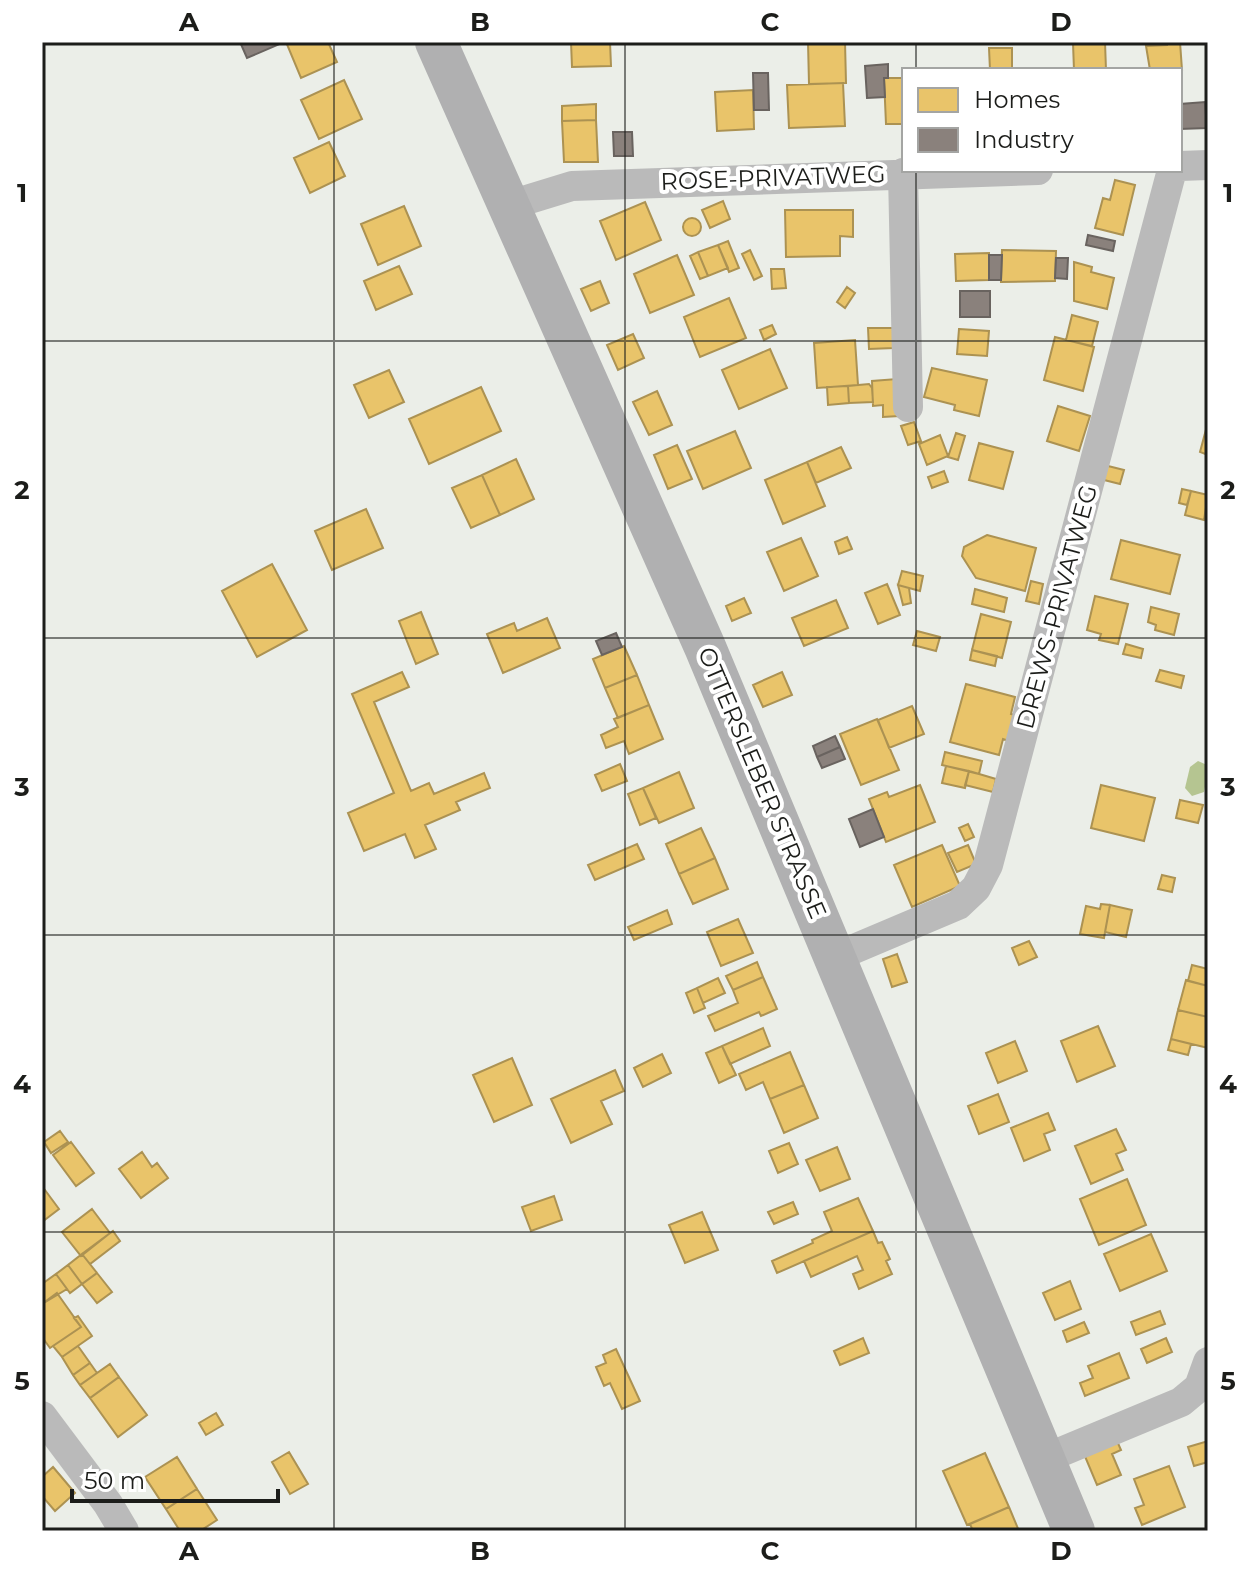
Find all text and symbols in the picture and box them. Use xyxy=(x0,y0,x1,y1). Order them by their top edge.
text: A xyxy=(178,6,200,38)
text: B xyxy=(470,6,490,38)
text: C xyxy=(761,6,780,38)
text: D xyxy=(1050,6,1072,38)
legend xyxy=(902,68,1182,172)
text: Homes xyxy=(974,85,1060,114)
text: Industry xyxy=(974,125,1074,154)
street label: ROSE-PRIVATWEG xyxy=(660,159,886,196)
text: 1 xyxy=(17,177,27,209)
text: 1 xyxy=(1223,177,1233,209)
text: 2 xyxy=(14,474,30,506)
text: 2 xyxy=(1220,474,1236,506)
street label: DREWS-PRIVATWEG xyxy=(1010,482,1103,732)
street label: OTTERSLEBER STRASSE xyxy=(692,643,833,923)
text: 3 xyxy=(13,771,30,803)
text: 3 xyxy=(1219,771,1236,803)
text: 4 xyxy=(13,1068,31,1100)
text: 4 xyxy=(1219,1068,1237,1100)
text: 5 xyxy=(14,1365,30,1397)
text: 5 xyxy=(1220,1365,1236,1397)
scale bar xyxy=(72,1453,278,1503)
text: 50 m xyxy=(84,1466,145,1495)
text: A xyxy=(178,1535,200,1567)
text: B xyxy=(470,1535,490,1567)
text: C xyxy=(761,1535,780,1567)
text: D xyxy=(1050,1535,1072,1567)

